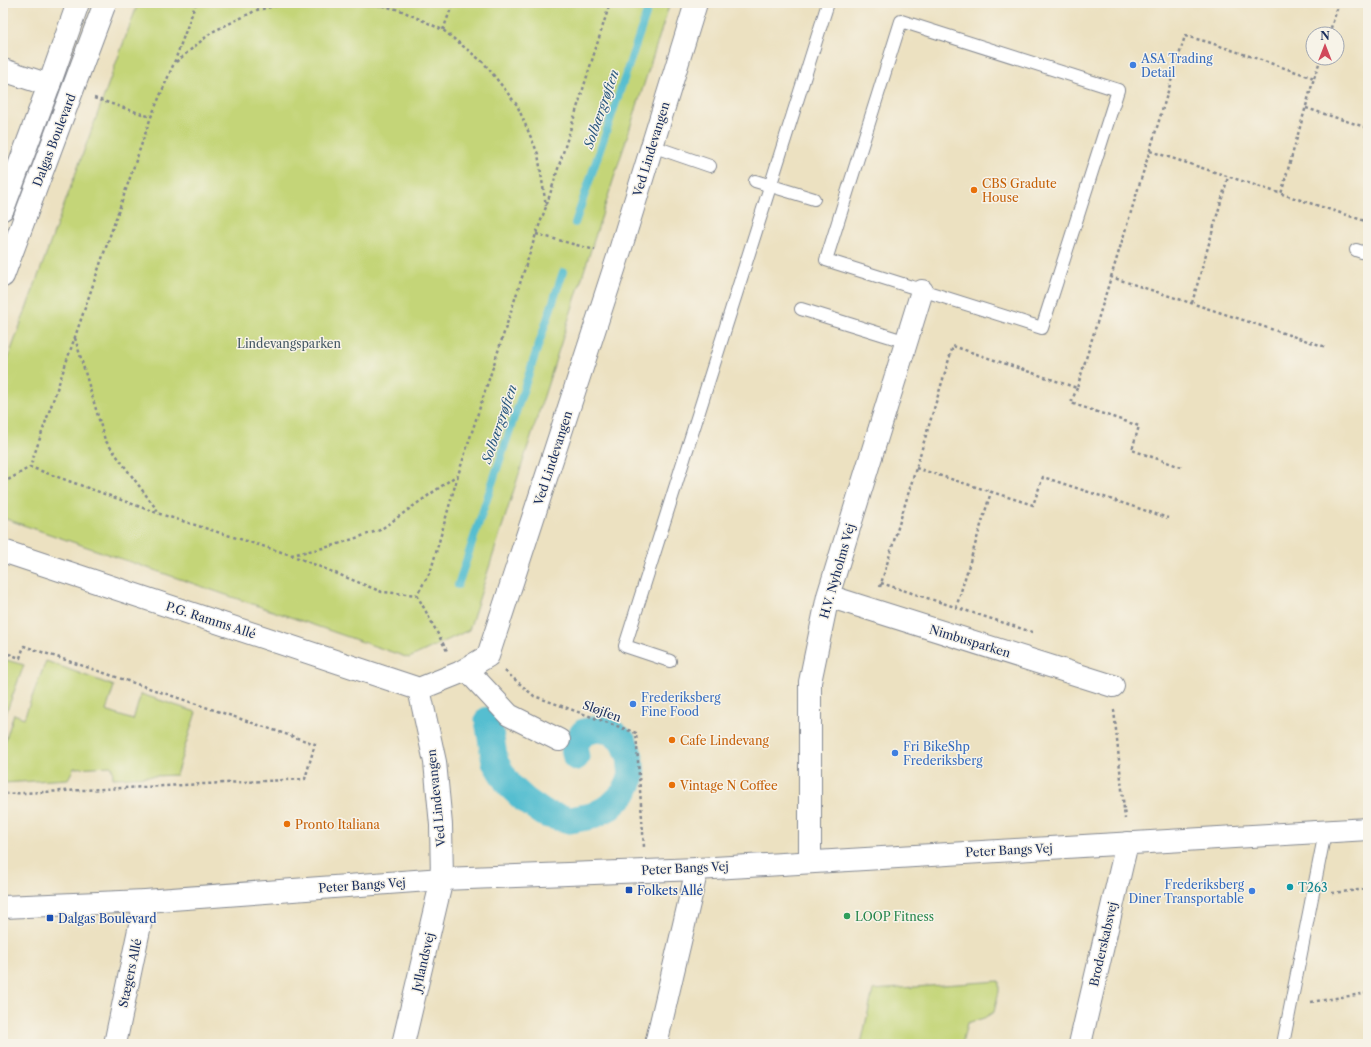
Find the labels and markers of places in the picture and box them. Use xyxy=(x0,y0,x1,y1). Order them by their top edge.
place label: ASA Trading Detail xyxy=(1140,51,1213,80)
marker: ASA Trading Detail xyxy=(1128,60,1138,70)
place label: CBS Gradute House xyxy=(982,176,1057,205)
marker: CBS Gradute House xyxy=(969,185,979,195)
place label: Frederiksberg Fine Food xyxy=(641,690,721,719)
marker: Frederiksberg Fine Food xyxy=(628,699,638,709)
place label: Cafe Lindevang xyxy=(680,733,769,748)
marker: Cafe Lindevang xyxy=(667,735,677,745)
place label: Fri BikeShp Frederiksberg xyxy=(903,739,983,768)
marker: Fri BikeShp Frederiksberg xyxy=(890,748,900,758)
place label: Vintage N Coffee xyxy=(679,778,778,793)
marker: Vintage N Coffee xyxy=(667,780,677,790)
place label: Pronto Italiana xyxy=(295,817,380,832)
marker: Pronto Italiana xyxy=(282,819,292,829)
place label: Frederiksberg Diner Transportable xyxy=(1128,877,1245,906)
place label: T263 xyxy=(1298,880,1328,895)
marker: T263 xyxy=(1285,882,1295,892)
place label: Folkets Allé xyxy=(637,883,704,898)
marker: Folkets Allé xyxy=(624,885,634,895)
marker: Frederiksberg Diner Transportable xyxy=(1247,886,1257,896)
place label: LOOP Fitness xyxy=(855,909,934,924)
place label: Dalgas Boulevard xyxy=(58,911,157,926)
marker: LOOP Fitness xyxy=(842,911,852,921)
marker: Dalgas Boulevard xyxy=(45,913,55,923)

